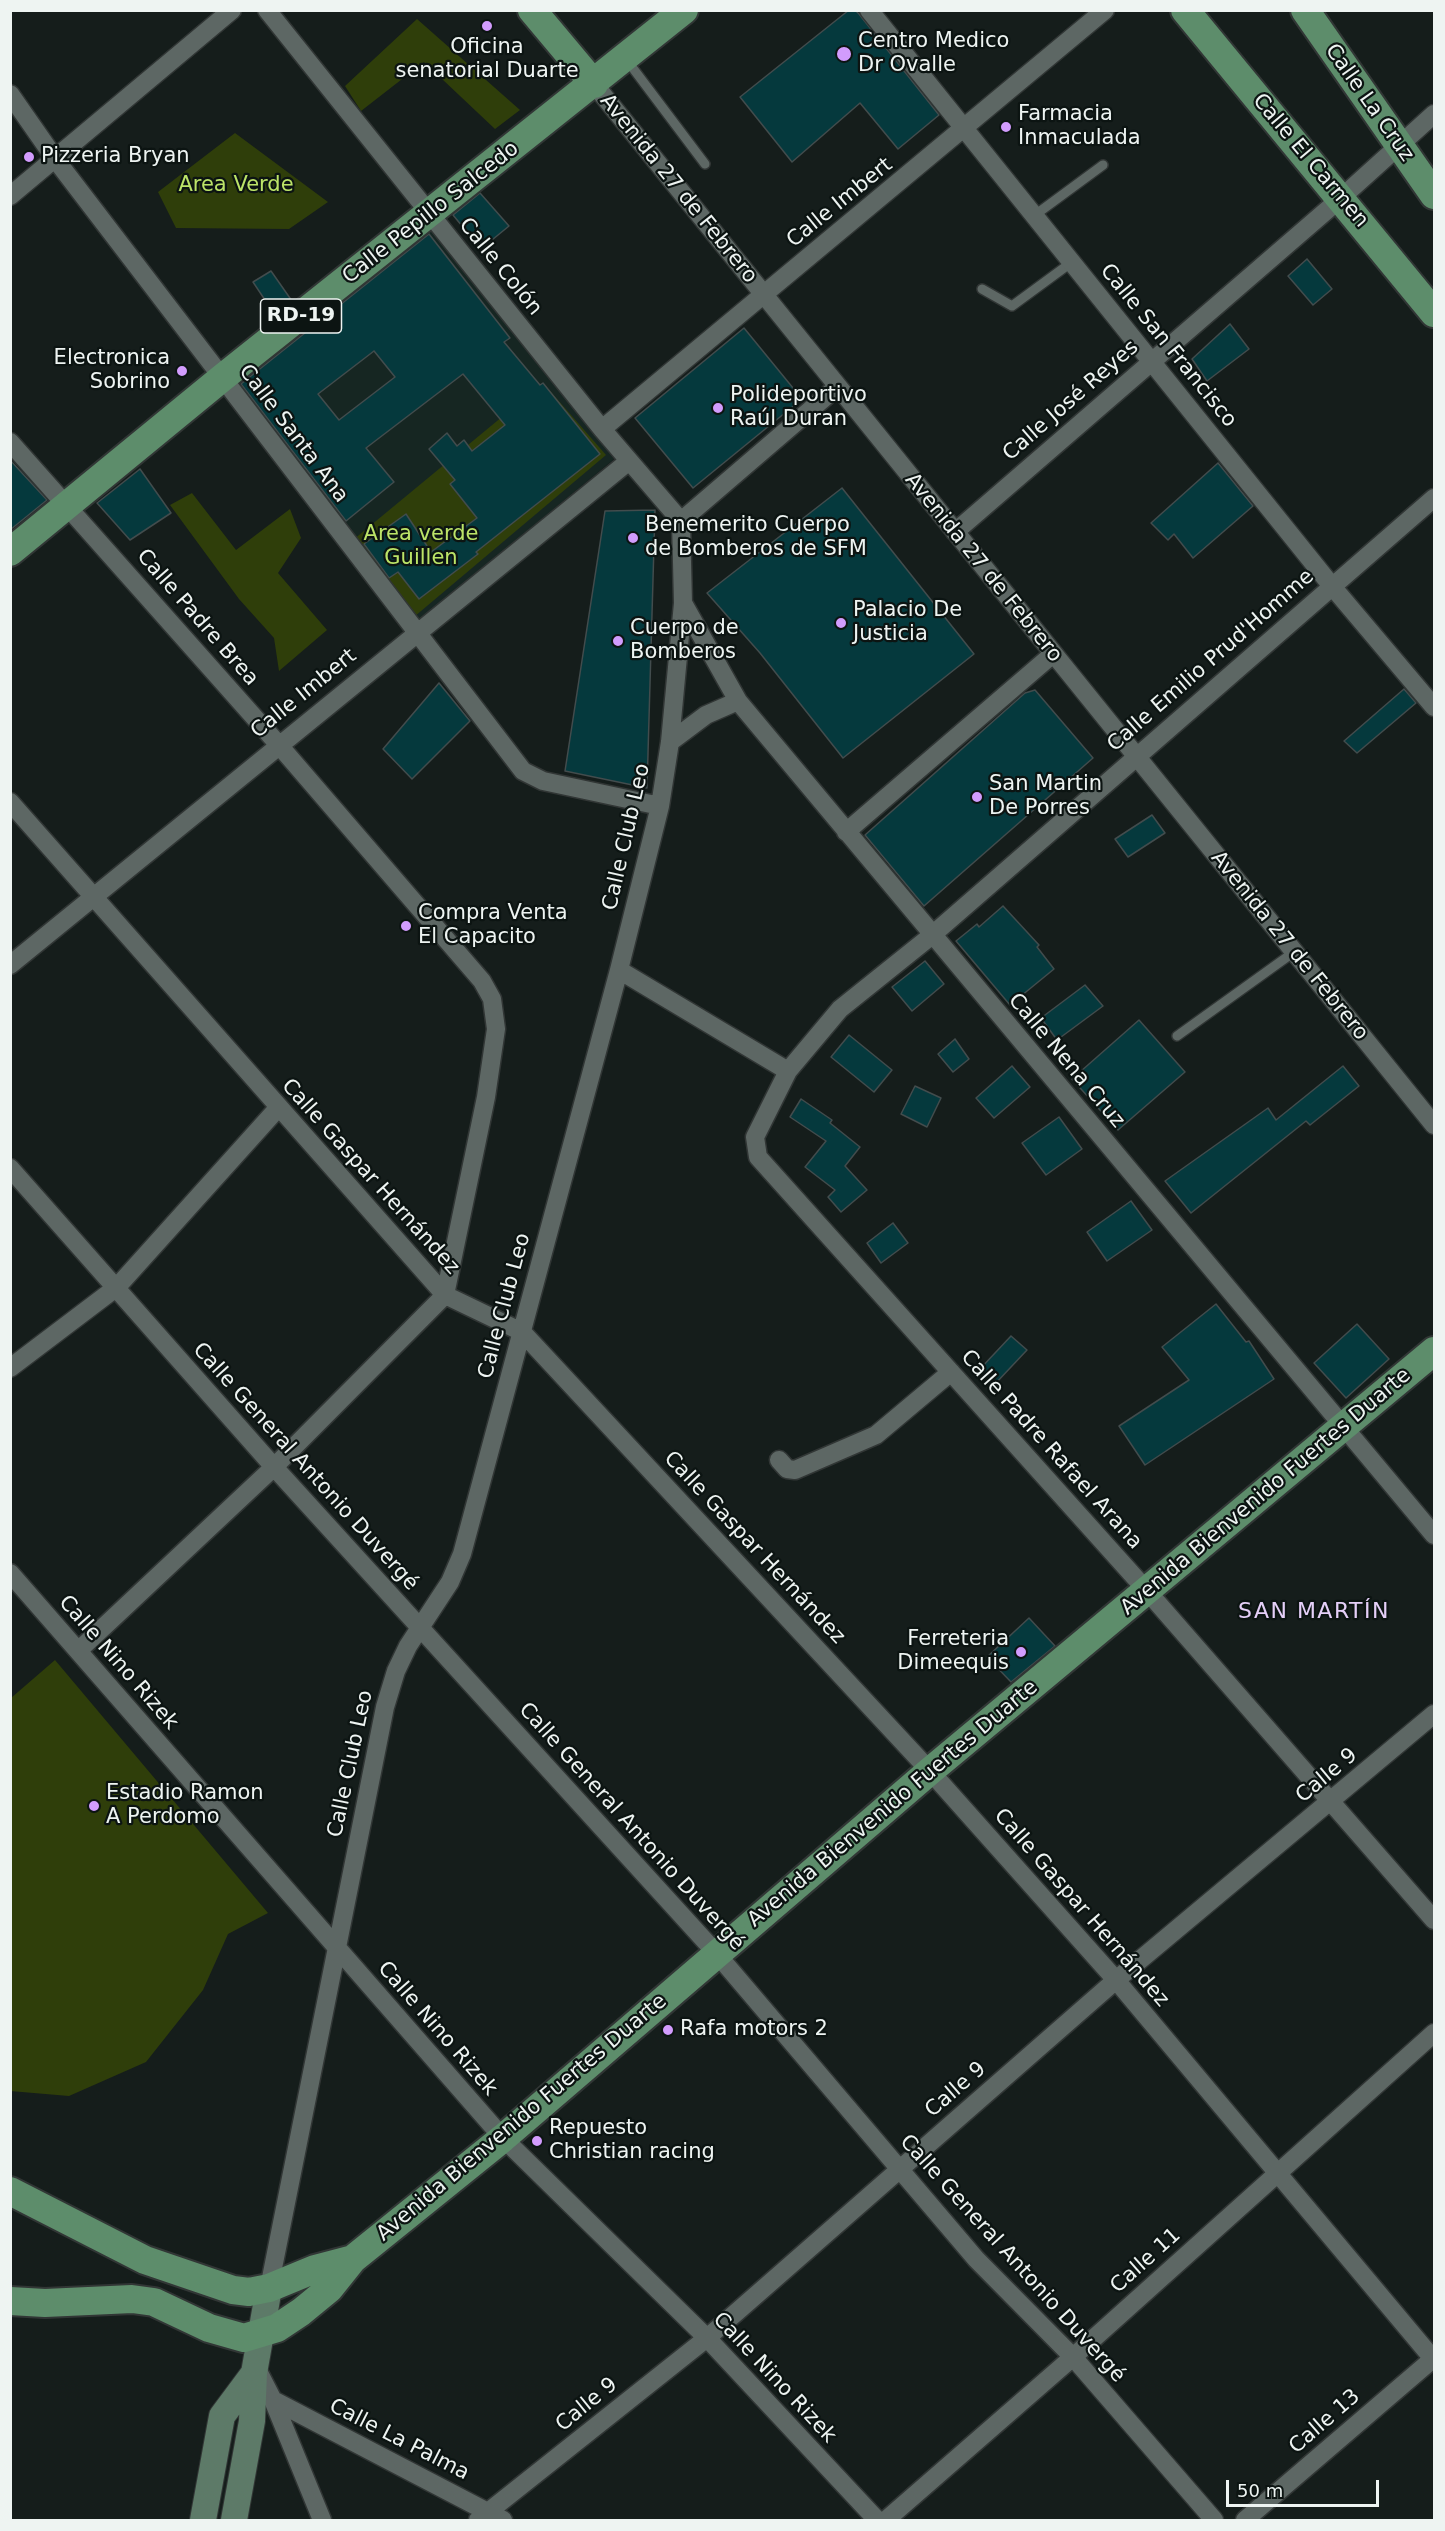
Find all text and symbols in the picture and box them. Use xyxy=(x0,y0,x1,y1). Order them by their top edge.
marker: Oficina senatorial Duarte xyxy=(480,19,494,33)
place label: Centro Medico Dr Ovalle xyxy=(858,29,1009,79)
place label: Oficina senatorial Duarte xyxy=(395,35,579,85)
street label: Calle La Cruz xyxy=(1319,39,1419,167)
marker: Centro Medico Dr Ovalle xyxy=(835,45,853,63)
street label: Avenida 27 de Febrero xyxy=(594,89,762,289)
street label: Calle El Carmen xyxy=(1247,89,1373,233)
place label: Farmacia Inmaculada xyxy=(1018,102,1141,152)
marker: Farmacia Inmaculada xyxy=(999,120,1013,134)
street label: Calle Pepillo Salcedo xyxy=(338,136,524,290)
place label: Pizzeria Bryan xyxy=(41,144,190,170)
marker: Pizzeria Bryan xyxy=(22,150,36,164)
street label: Calle Imbert xyxy=(782,153,898,253)
park label: Area Verde xyxy=(178,173,294,199)
street label: Calle Colón xyxy=(453,213,547,321)
street label: Calle San Francisco xyxy=(1094,259,1242,433)
road number: RD-19 xyxy=(260,299,342,333)
street label: Calle José Reyes xyxy=(998,335,1144,467)
place label: Electronica Sobrino xyxy=(54,346,170,396)
street label: Calle Santa Ana xyxy=(233,360,353,508)
marker: Electronica Sobrino xyxy=(175,364,189,378)
place label: Polideportivo Raúl Duran xyxy=(730,383,867,433)
marker: Polideportivo Raúl Duran xyxy=(711,401,725,415)
street label: Avenida 27 de Febrero xyxy=(899,468,1067,668)
place label: Benemerito Cuerpo de Bomberos de SFM xyxy=(645,513,867,563)
park label: Area verde Guillen xyxy=(364,522,478,572)
marker: Benemerito Cuerpo de Bomberos de SFM xyxy=(626,531,640,545)
street label: Calle Padre Brea xyxy=(131,545,263,691)
street label: Calle Emilio Prud'Homme xyxy=(1103,564,1319,758)
place label: Palacio De Justicia xyxy=(853,598,962,648)
place label: Cuerpo de Bomberos xyxy=(630,616,739,666)
marker: Palacio De Justicia xyxy=(834,616,848,630)
marker: Cuerpo de Bomberos xyxy=(611,634,625,648)
street label: Calle Imbert xyxy=(246,644,362,744)
street label: Calle Club Leo xyxy=(598,761,656,913)
place label: San Martin De Porres xyxy=(989,772,1102,822)
marker: San Martin De Porres xyxy=(970,790,984,804)
street label: Avenida 27 de Febrero xyxy=(1205,846,1373,1046)
place label: Compra Venta El Capacito xyxy=(418,901,568,951)
marker: Compra Venta El Capacito xyxy=(399,919,413,933)
street label: Calle Nena Cruz xyxy=(1002,989,1130,1133)
street label: Calle Gaspar Hernández xyxy=(276,1074,464,1280)
street label: Calle Club Leo xyxy=(473,1230,537,1382)
street label: Calle General Antonio Duvergé xyxy=(187,1338,423,1596)
street label: Calle Padre Rafael Arana xyxy=(955,1345,1147,1555)
street label: Avenida Bienvenido Fuertes Duarte xyxy=(1116,1363,1416,1621)
street label: Calle Gaspar Hernández xyxy=(658,1446,850,1650)
street label: Calle Nino Rizek xyxy=(53,1591,183,1735)
district label: SAN MARTÍN xyxy=(1238,1599,1390,1625)
place label: Ferreteria Dimeequis xyxy=(897,1627,1009,1677)
marker: Ferreteria Dimeequis xyxy=(1014,1645,1028,1659)
street label: Avenida Bienvenido Fuertes Duarte xyxy=(743,1675,1043,1933)
street label: Calle Club Leo xyxy=(323,1688,379,1840)
street label: Calle General Antonio Duvergé xyxy=(513,1698,749,1956)
street label: Calle 9 xyxy=(1291,1743,1363,1809)
place label: Estadio Ramon A Perdomo xyxy=(106,1781,264,1831)
marker: Estadio Ramon A Perdomo xyxy=(87,1799,101,1813)
street label: Calle Gaspar Hernández xyxy=(988,1804,1174,2012)
street label: Calle Nino Rizek xyxy=(372,1957,502,2101)
street label: Avenida Bienvenido Fuertes Duarte xyxy=(372,1989,672,2247)
place label: Rafa motors 2 xyxy=(680,2017,828,2043)
marker: Rafa motors 2 xyxy=(661,2023,675,2037)
street label: Calle 9 xyxy=(921,2057,991,2123)
place label: Repuesto Christian racing xyxy=(549,2116,715,2166)
street label: Calle General Antonio Duvergé xyxy=(894,2130,1130,2388)
marker: Repuesto Christian racing xyxy=(530,2134,544,2148)
street label: Calle 11 xyxy=(1106,2223,1186,2299)
street label: Calle Nino Rizek xyxy=(707,2307,841,2449)
street label: Calle 9 xyxy=(551,2373,623,2437)
street label: Calle 13 xyxy=(1284,2384,1366,2460)
street label: Calle La Palma xyxy=(325,2394,473,2486)
scale bar xyxy=(1229,2468,1382,2506)
text: 50 m xyxy=(1237,2480,1283,2501)

